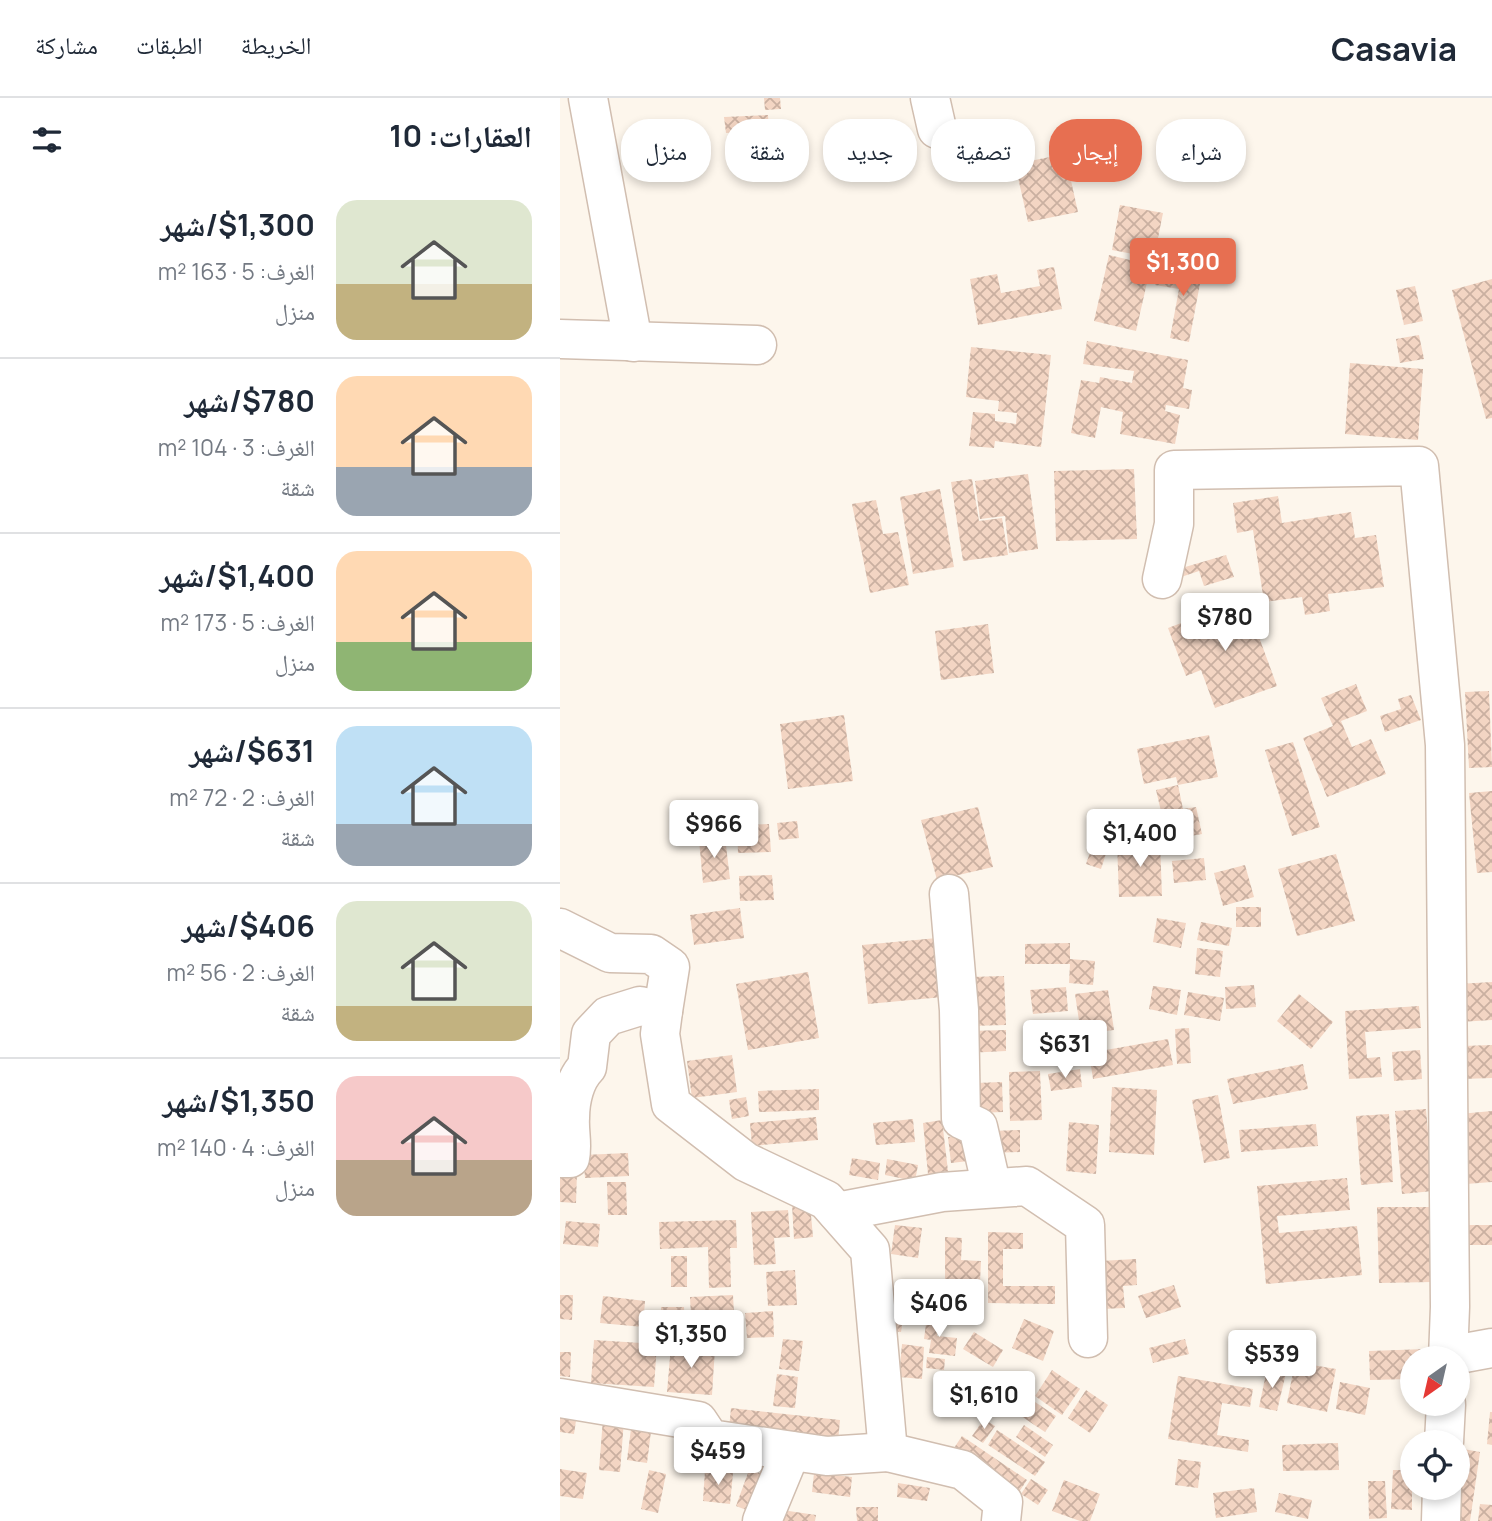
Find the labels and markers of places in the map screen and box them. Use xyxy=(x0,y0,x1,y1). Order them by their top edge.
pin: $1,300 xyxy=(1126,238,1240,298)
pin: $780 xyxy=(1184,594,1266,653)
pin: $966 xyxy=(673,800,755,860)
pin: $1,400 xyxy=(1083,810,1197,869)
pin: $631 xyxy=(1024,1020,1106,1080)
pin: $406 xyxy=(898,1280,980,1339)
pin: $1,350 xyxy=(634,1310,748,1370)
pin: $539 xyxy=(1231,1330,1313,1390)
pin: $1,610 xyxy=(927,1372,1041,1431)
pin: $459 xyxy=(677,1428,759,1487)

